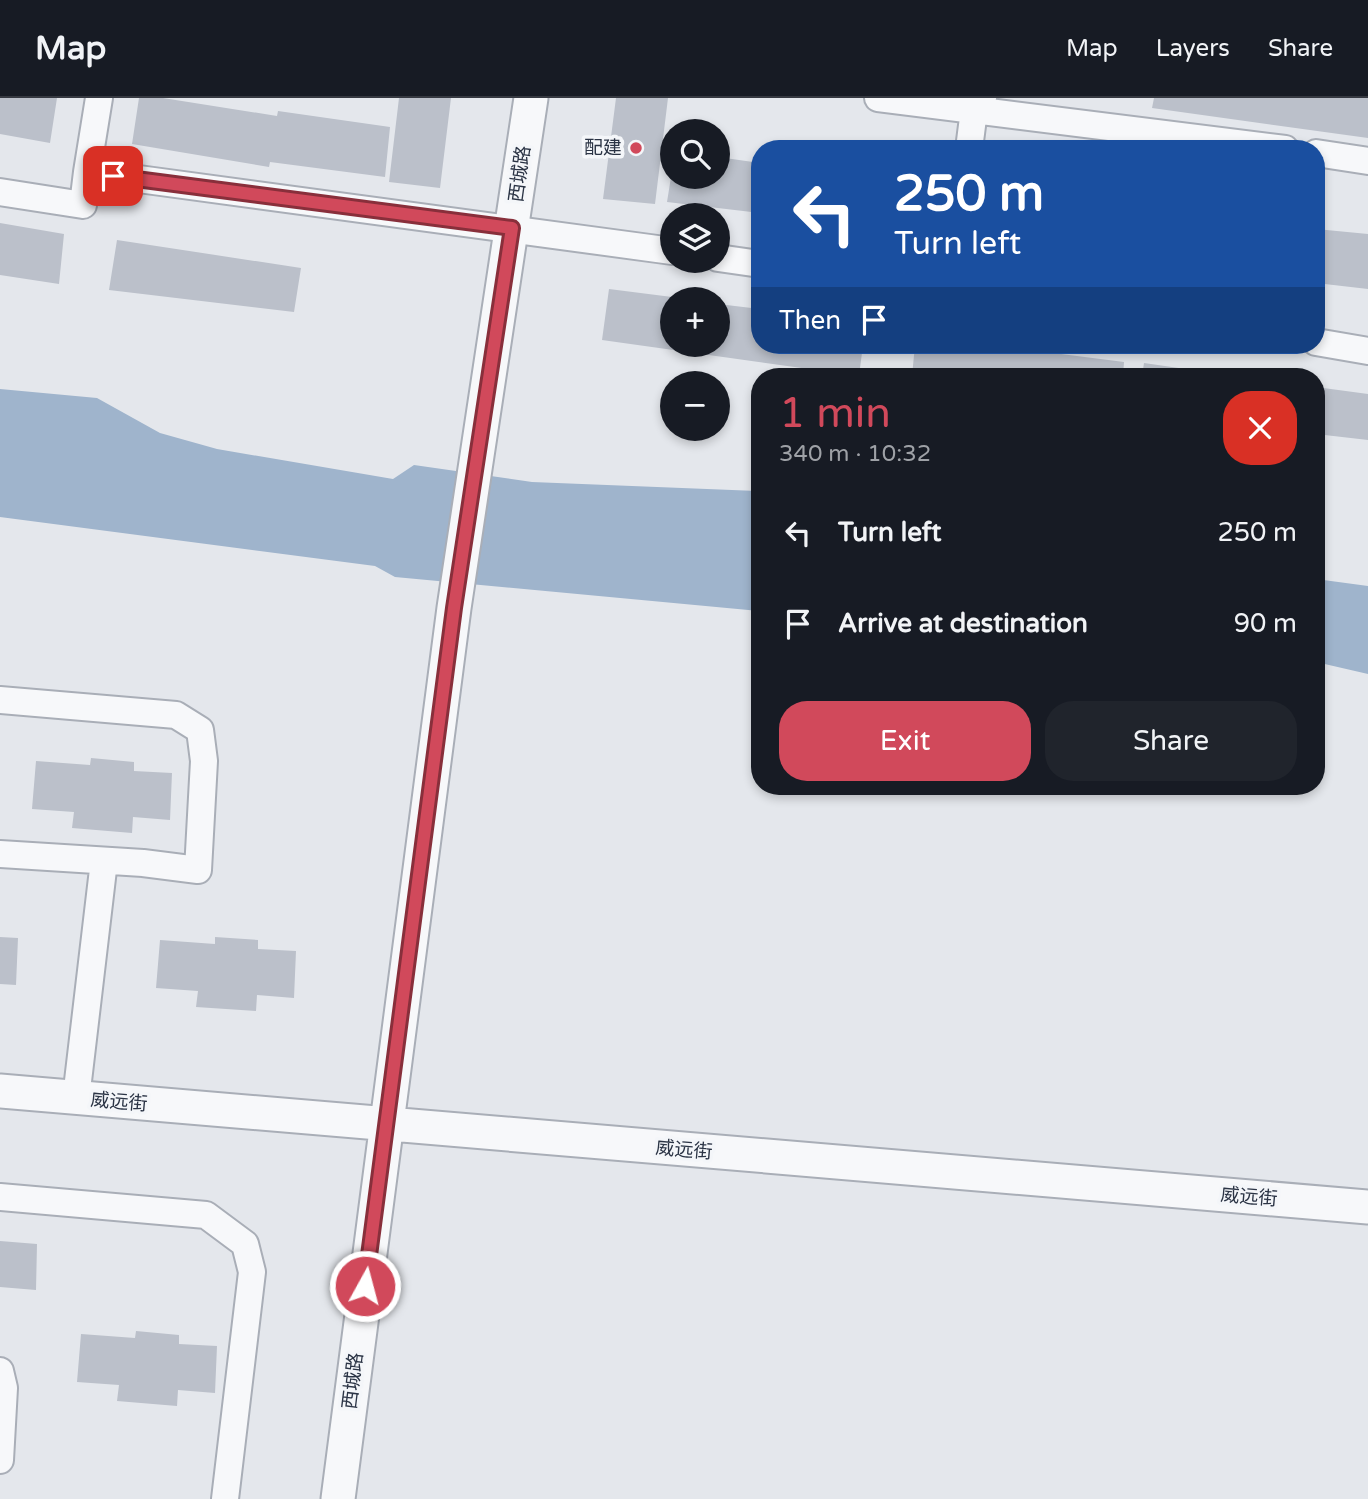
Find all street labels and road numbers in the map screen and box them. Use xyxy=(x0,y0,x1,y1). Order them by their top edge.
street label: 西城路 xyxy=(505,144,535,204)
street label: 威远街 xyxy=(90,1089,148,1115)
street label: 威远街 xyxy=(655,1137,713,1163)
street label: 威远街 xyxy=(1220,1184,1278,1210)
street label: 西城路 xyxy=(339,1351,367,1411)

